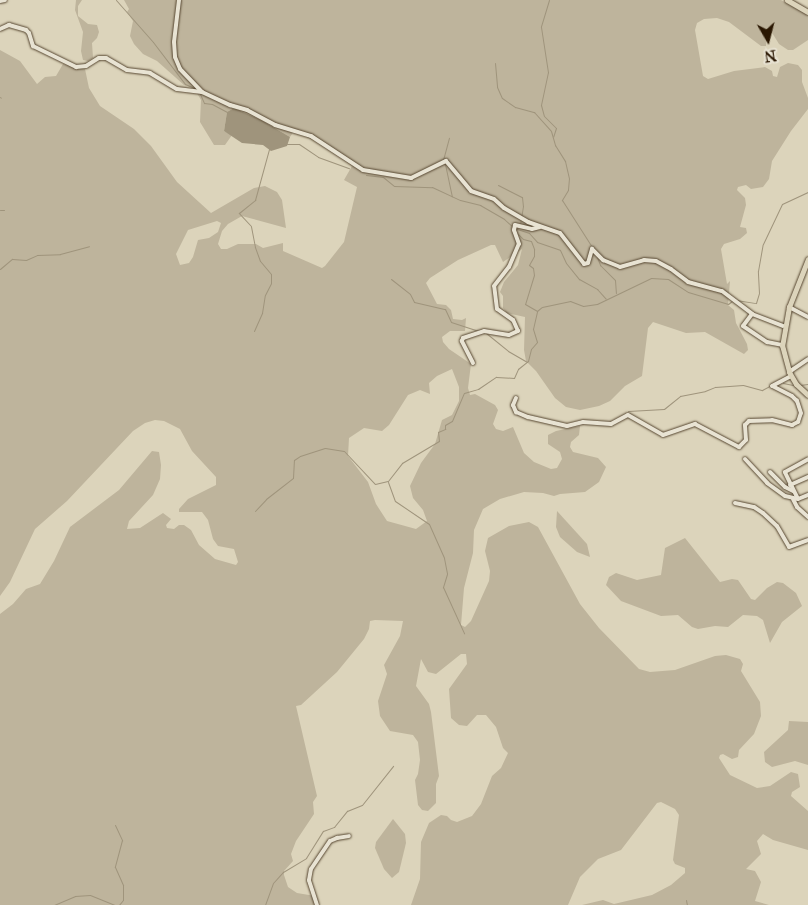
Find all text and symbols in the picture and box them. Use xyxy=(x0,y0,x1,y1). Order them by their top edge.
north arrow xyxy=(743,15,793,65)
text: N xyxy=(763,46,777,65)

